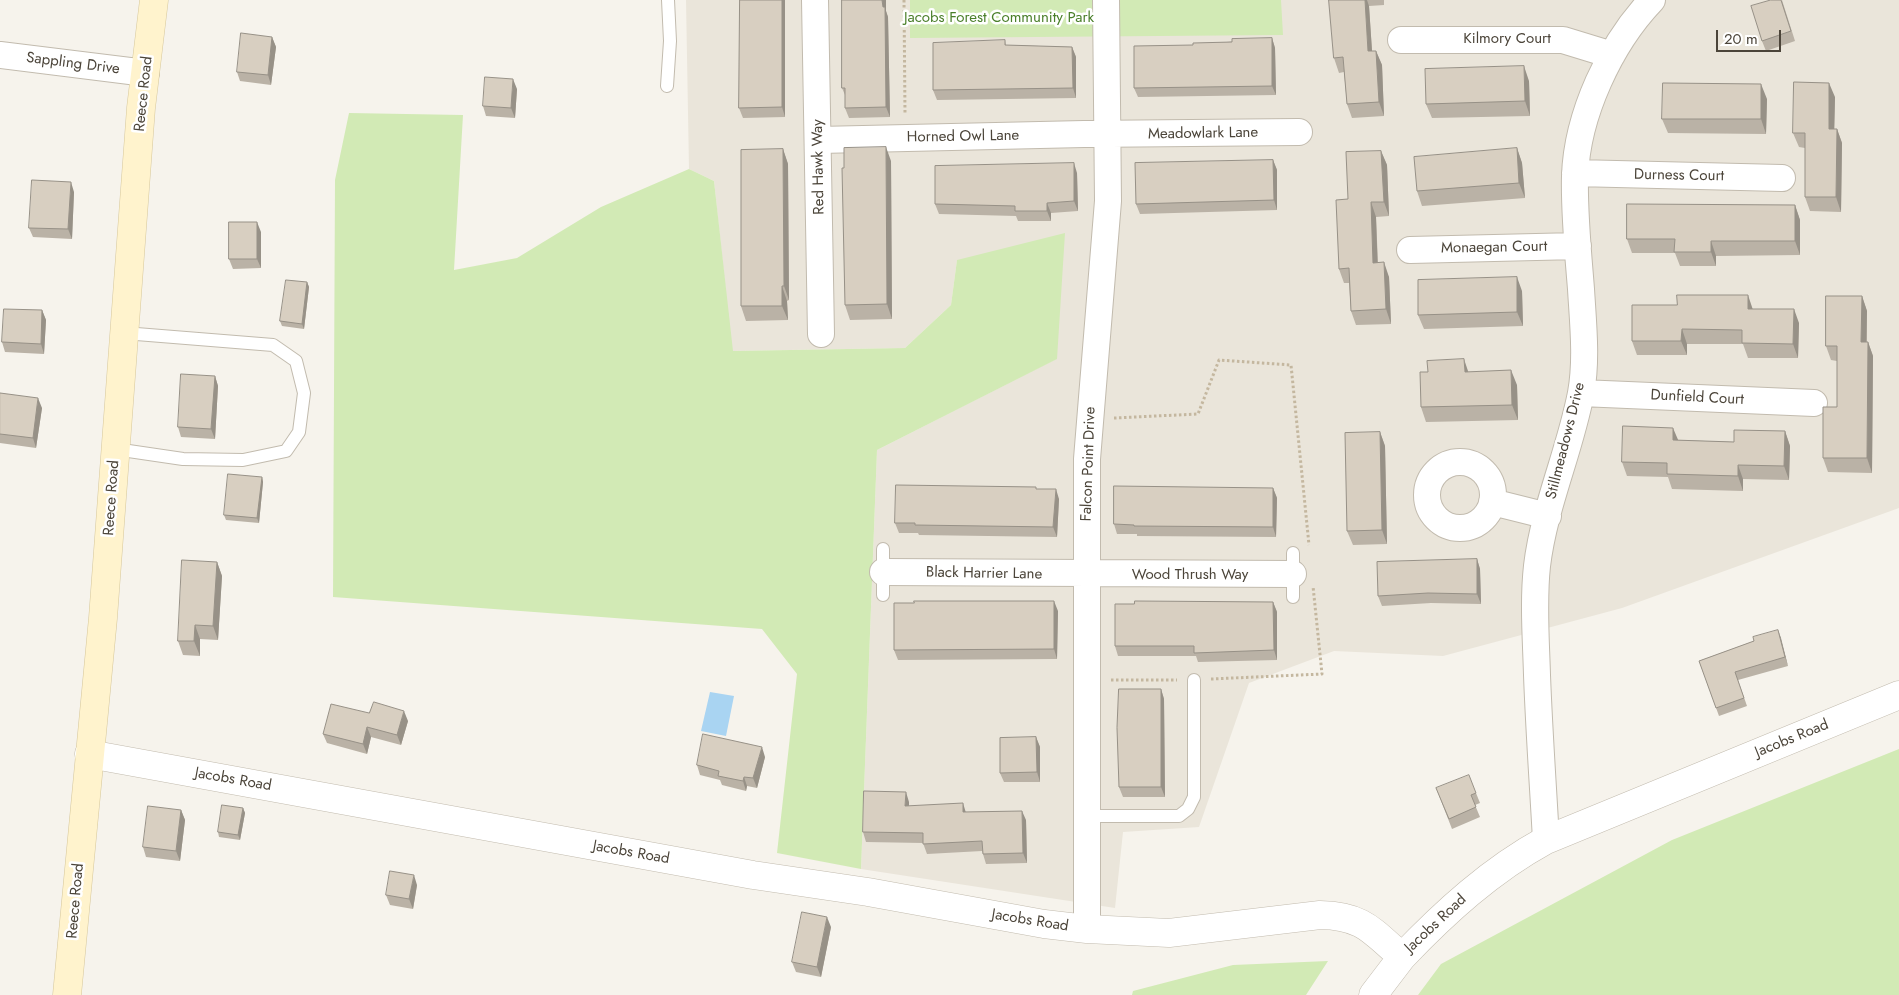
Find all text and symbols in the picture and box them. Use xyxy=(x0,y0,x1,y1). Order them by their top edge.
park label: Jacobs Forest Community Park xyxy=(904,9,1094,27)
scale bar xyxy=(1719,20,1784,52)
text: 20 m xyxy=(1724,28,1758,50)
street label: Kilmory Court xyxy=(1463,30,1551,48)
street label: Sappling Drive xyxy=(25,49,121,79)
street label: Reece Road xyxy=(131,55,157,133)
street label: Red Hawk Way xyxy=(809,119,829,215)
street label: Meadowlark Lane xyxy=(1148,124,1258,144)
street label: Horned Owl Lane xyxy=(907,127,1019,147)
street label: Durness Court xyxy=(1634,166,1724,186)
street label: Monaegan Court xyxy=(1441,238,1547,258)
street label: Stillmeadows Drive xyxy=(1543,381,1589,501)
street label: Dunfield Court xyxy=(1650,387,1744,409)
street label: Falcon Point Drive xyxy=(1078,406,1100,522)
street label: Reece Road xyxy=(100,460,124,536)
street label: Black Harrier Lane xyxy=(926,564,1042,584)
street label: Wood Thrush Way xyxy=(1132,566,1248,584)
street label: Jacobs Road xyxy=(1753,716,1831,762)
street label: Jacobs Road xyxy=(193,764,273,796)
street label: Jacobs Road xyxy=(591,837,671,869)
street label: Reece Road xyxy=(64,863,88,939)
street label: Jacobs Road xyxy=(1401,891,1471,957)
street label: Jacobs Road xyxy=(990,906,1070,936)

